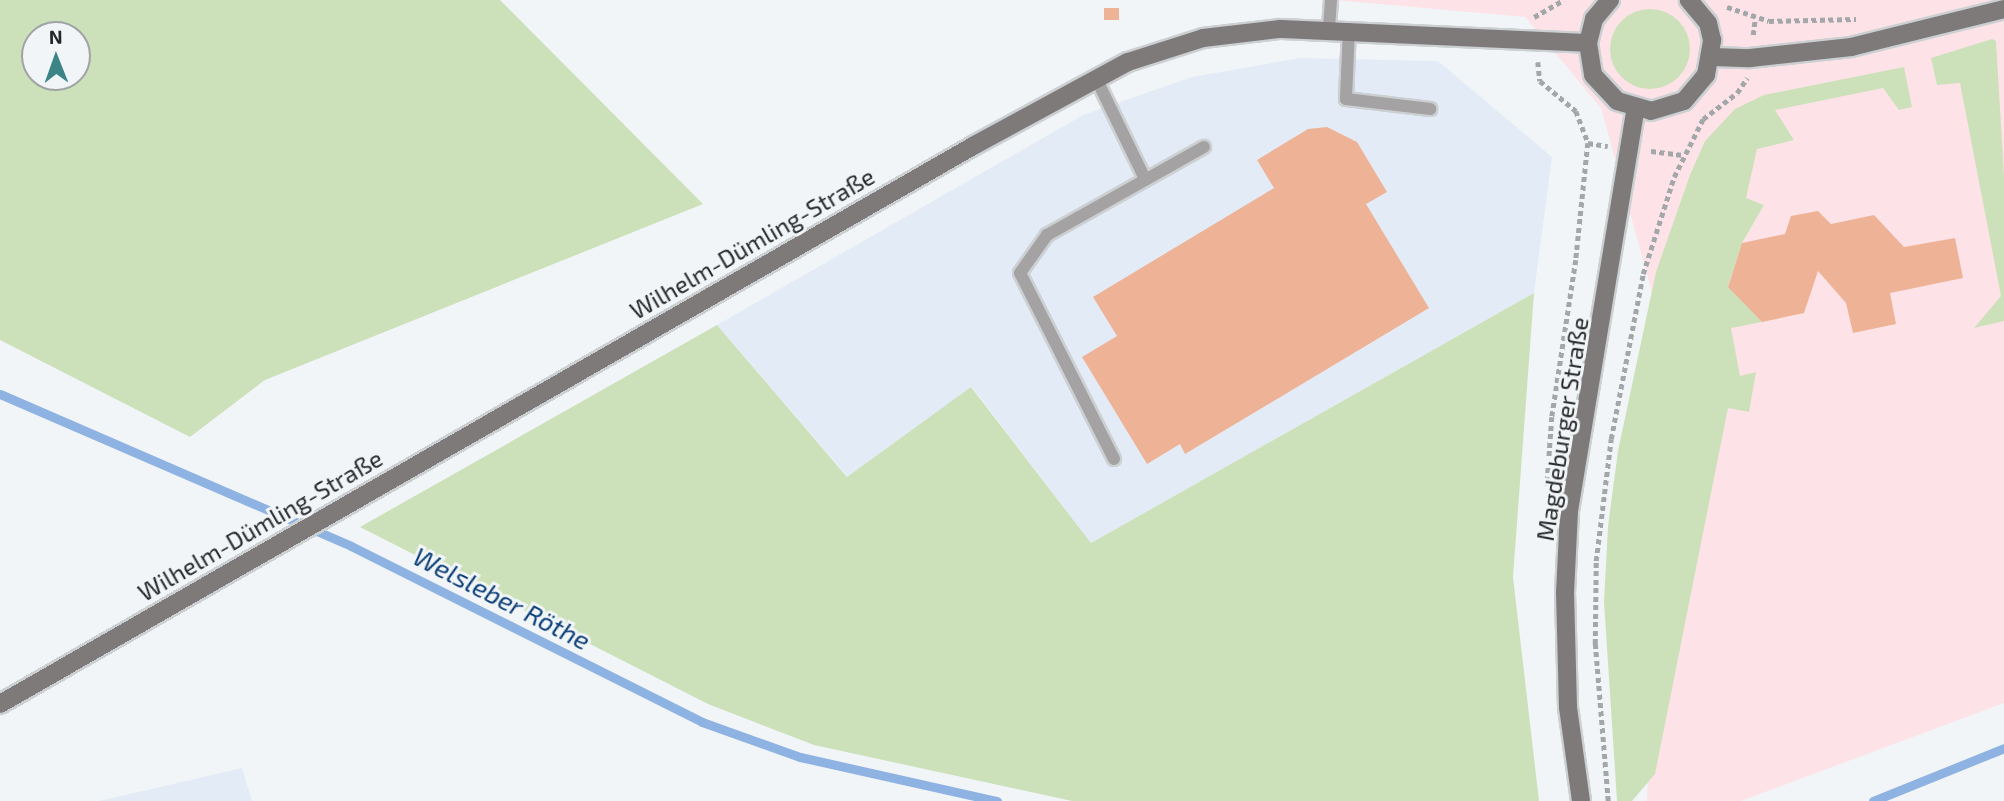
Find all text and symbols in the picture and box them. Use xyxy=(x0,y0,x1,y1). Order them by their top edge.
north arrow xyxy=(21,21,91,91)
text: N xyxy=(49,25,63,48)
street label: Wilhelm-Dümling-Straße xyxy=(625,161,879,325)
street label: Magdeburger Straße xyxy=(1530,315,1594,543)
street label: Wilhelm-Dümling-Straße xyxy=(133,443,387,607)
water label: Welsleber Röthe xyxy=(408,540,596,656)

